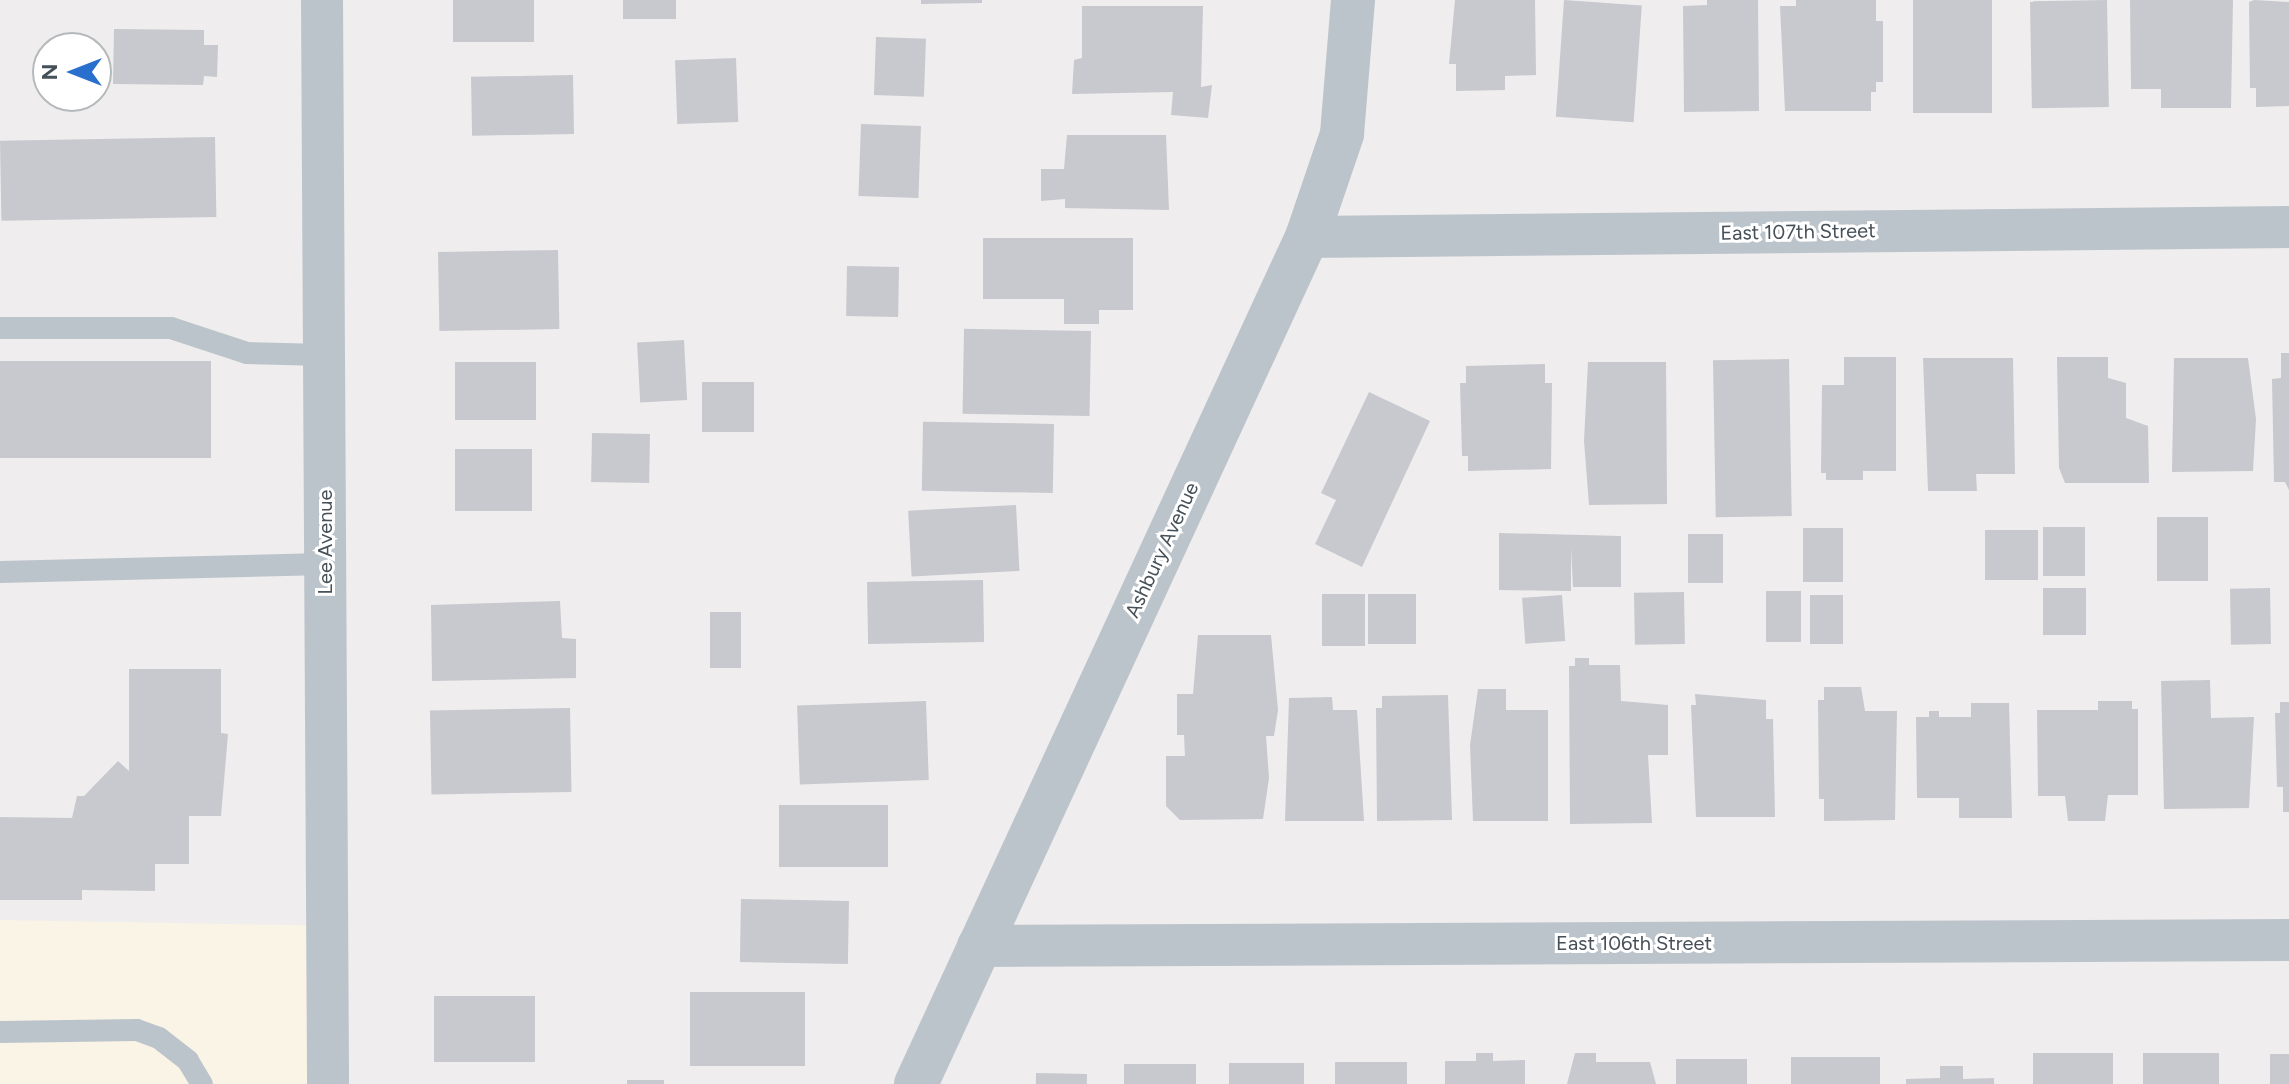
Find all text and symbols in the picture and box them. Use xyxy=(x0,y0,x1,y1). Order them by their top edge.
north arrow xyxy=(32,32,112,112)
text: N xyxy=(36,64,63,81)
street label: East 107th Street xyxy=(1720,219,1876,245)
street label: Ashbury Avenue xyxy=(1120,478,1204,622)
street label: Lee Avenue xyxy=(313,490,337,594)
street label: East 106th Street xyxy=(1556,931,1712,955)

